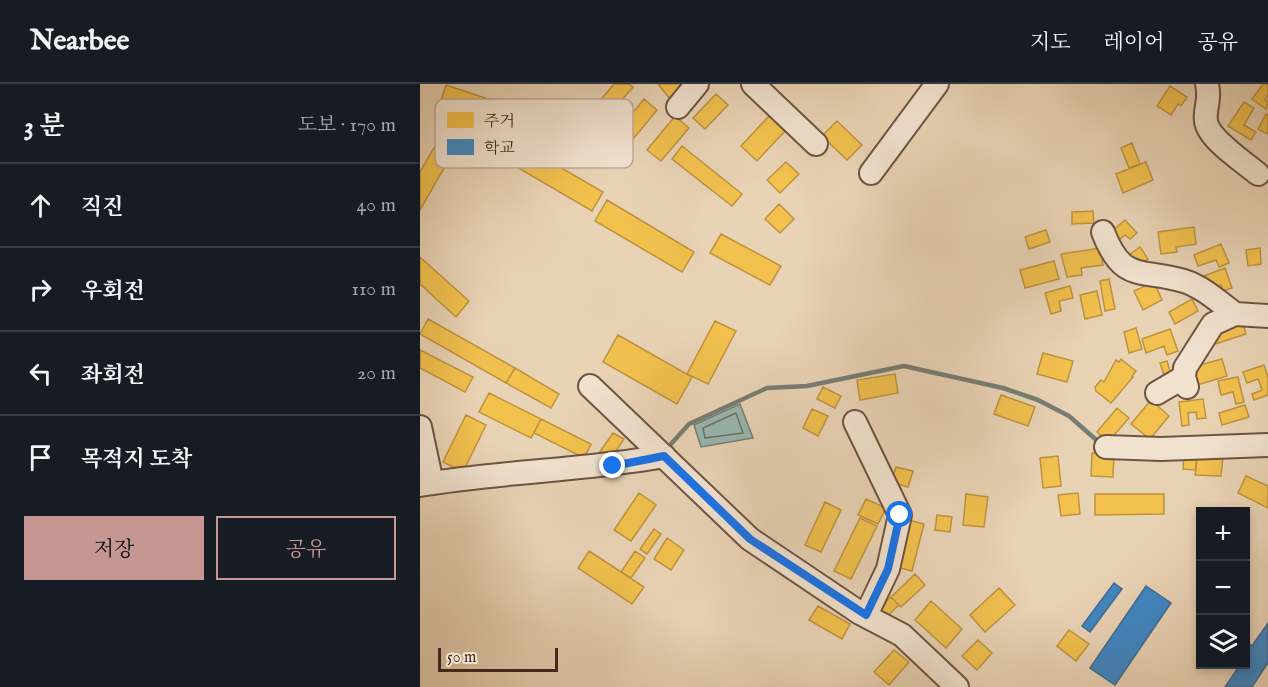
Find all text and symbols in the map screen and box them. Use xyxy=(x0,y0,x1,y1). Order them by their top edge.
text: Nearbee xyxy=(30,24,129,59)
text: 지도 xyxy=(1030,30,1071,57)
text: 레이어 xyxy=(1104,30,1164,57)
text: 공유 xyxy=(1197,30,1238,57)
legend xyxy=(435,99,633,168)
text: 3 분 xyxy=(24,110,65,143)
text: 주거 xyxy=(484,112,515,132)
text: 도보 · 170 m xyxy=(298,113,396,138)
text: 학교 xyxy=(484,139,515,159)
icon: ahead xyxy=(24,189,57,222)
text: 40 m xyxy=(357,193,396,218)
text: 직진 xyxy=(81,194,124,222)
icon: right xyxy=(24,273,57,306)
text: 110 m xyxy=(352,277,396,302)
text: 우회전 xyxy=(81,278,145,306)
icon: left xyxy=(24,357,57,390)
text: 20 m xyxy=(357,361,396,386)
text: 좌회전 xyxy=(81,362,145,390)
icon: arrive xyxy=(24,441,57,474)
text: 목적지 도착 xyxy=(81,446,192,474)
route end xyxy=(599,452,625,478)
route start xyxy=(886,501,912,527)
map controls xyxy=(1196,507,1250,669)
button: + xyxy=(1196,507,1250,561)
button: 저장 xyxy=(24,516,204,580)
button: 공유 xyxy=(216,516,396,580)
button: − xyxy=(1196,561,1250,615)
button: layers xyxy=(1196,615,1250,669)
scale bar xyxy=(438,645,558,672)
text: 50 m xyxy=(447,648,476,668)

